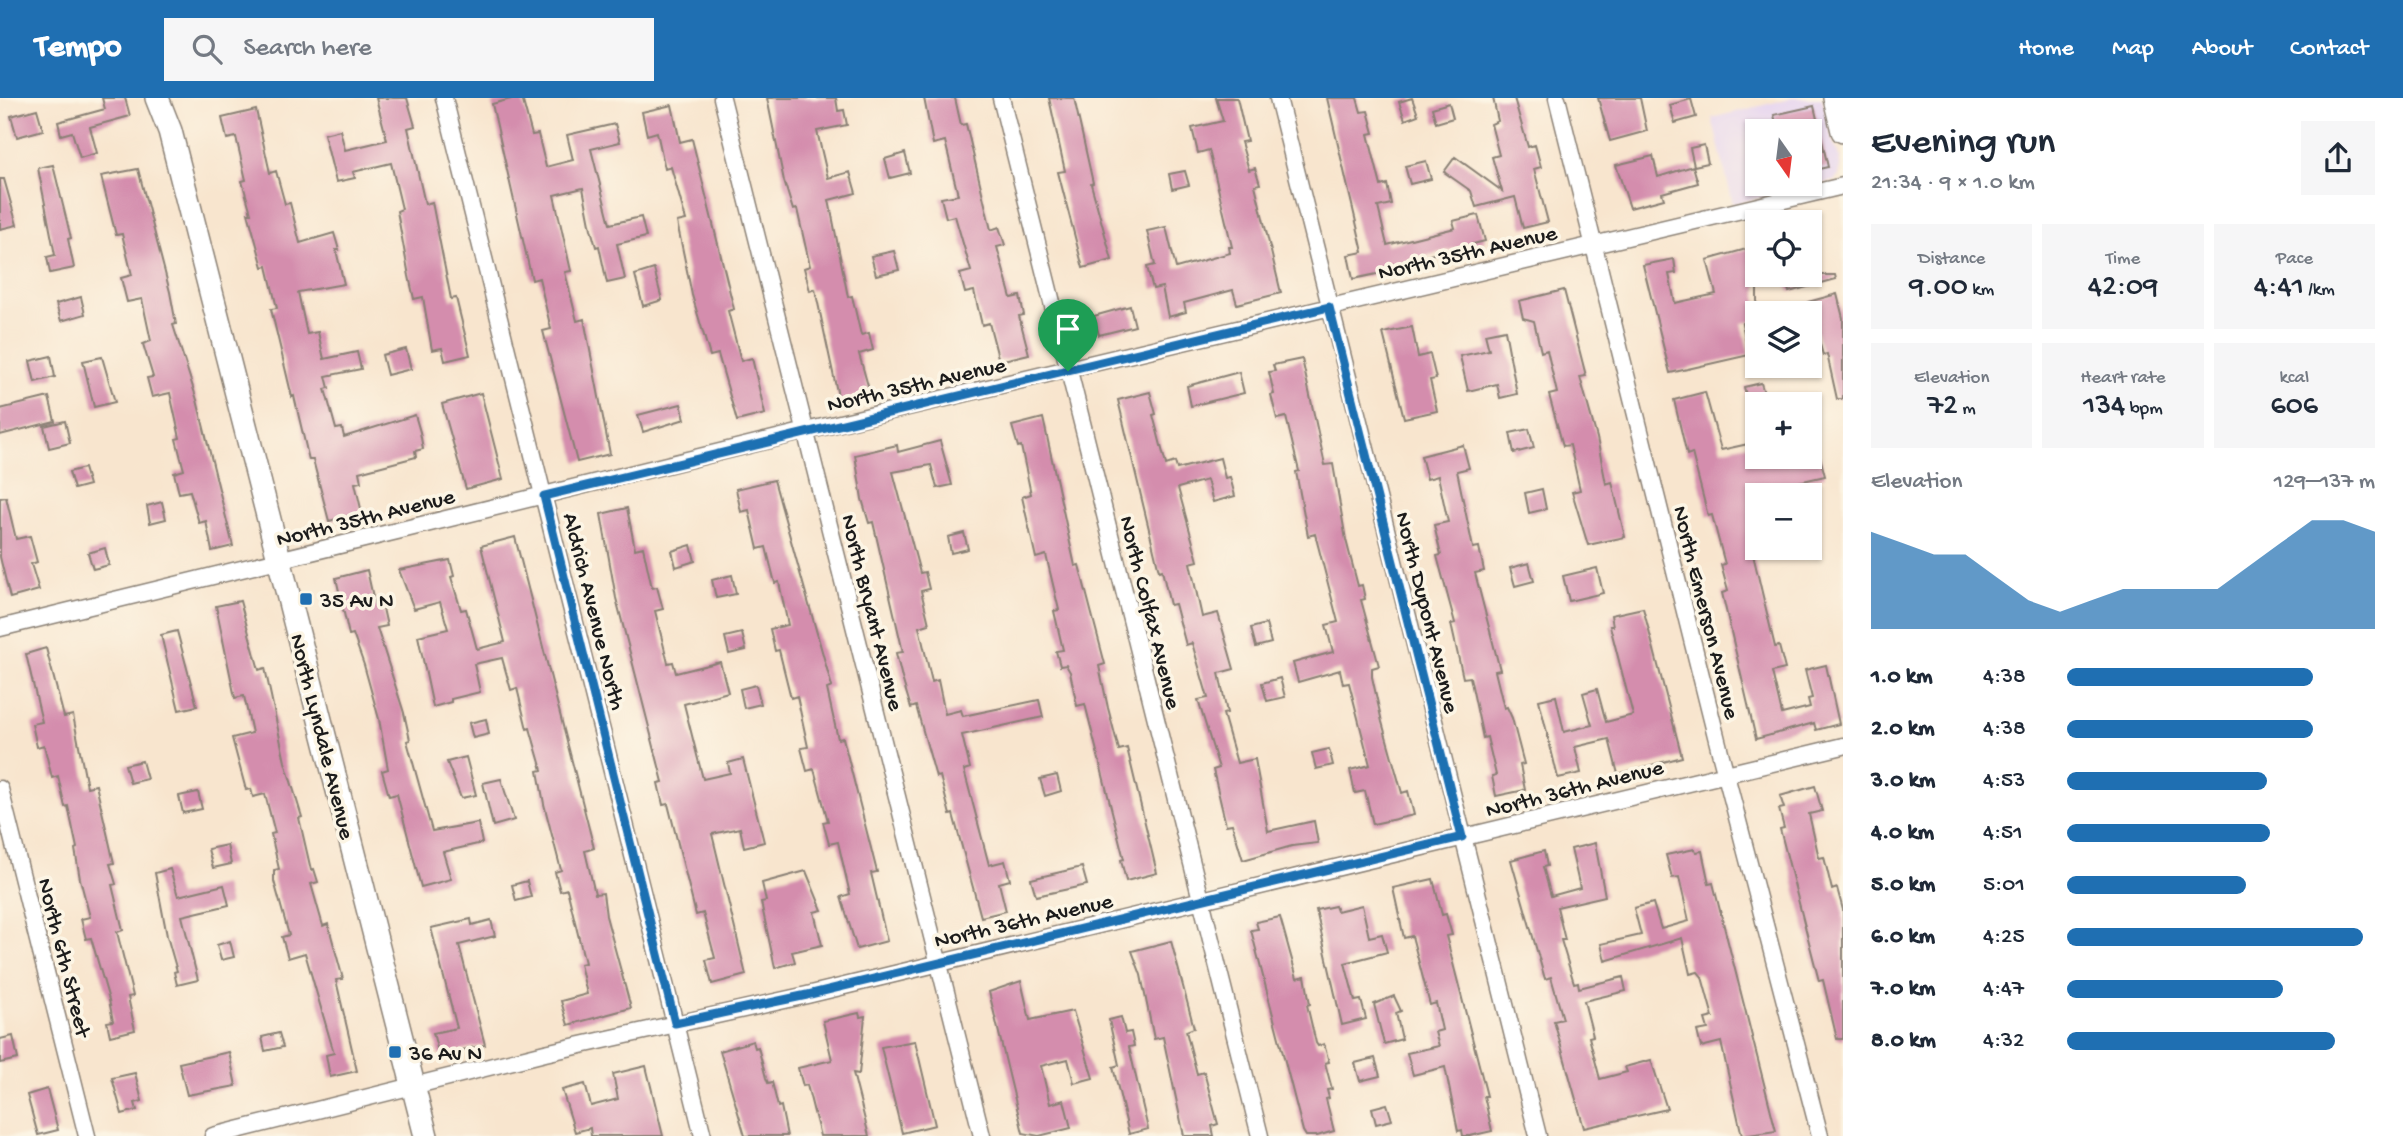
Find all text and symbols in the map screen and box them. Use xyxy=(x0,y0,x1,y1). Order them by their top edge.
search box xyxy=(164,18,654,81)
text: Tempo xyxy=(35,30,122,68)
icon: search xyxy=(188,30,226,68)
text: Search here xyxy=(244,34,372,65)
text: Home xyxy=(2018,35,2074,64)
text: Map xyxy=(2112,35,2154,64)
text: About xyxy=(2192,35,2252,64)
text: Contact xyxy=(2290,35,2368,64)
north arrow xyxy=(1745,119,1822,196)
map controls xyxy=(1745,119,1822,560)
button: share xyxy=(2301,121,2375,195)
text: Evening run xyxy=(1871,122,2055,166)
text: 21:34 · 9 × 1.0 km xyxy=(1871,170,2035,197)
button: locate xyxy=(1745,210,1822,287)
street label: North 35th Avenue xyxy=(1376,220,1561,288)
text: Distance xyxy=(1918,248,1985,271)
text: Time xyxy=(2106,248,2140,271)
text: Pace xyxy=(2276,248,2313,271)
text: 9.00 xyxy=(1909,271,1968,306)
text: 42:09 xyxy=(2088,271,2158,306)
text: 4:41 xyxy=(2254,271,2304,306)
text: km xyxy=(1968,279,1994,302)
text: /km xyxy=(2304,279,2335,302)
pin xyxy=(1038,299,1098,371)
button: layers xyxy=(1745,301,1822,378)
icon: arrive xyxy=(1049,310,1087,348)
street label: North 35th Avenue xyxy=(825,352,1010,420)
text: Elevation xyxy=(1914,367,1989,390)
text: Heart rate xyxy=(2080,367,2166,390)
text: kcal xyxy=(2279,367,2309,390)
text: 72 xyxy=(1928,390,1958,425)
text: 134 xyxy=(2083,390,2125,425)
text: 606 xyxy=(2271,390,2318,425)
button: + xyxy=(1745,392,1822,469)
text: m xyxy=(1958,398,1976,421)
text: bpm xyxy=(2125,398,2163,421)
text: Elevation xyxy=(1871,469,1962,496)
text: 129–137 m xyxy=(2274,469,2375,496)
button: − xyxy=(1745,483,1822,560)
street label: North 35th Avenue xyxy=(274,484,459,555)
street label: North Emerson Avenue xyxy=(1665,503,1744,723)
street label: Aldrich Avenue North xyxy=(555,510,630,713)
street label: North Dupont Avenue xyxy=(1388,510,1464,717)
street label: North Bryant Avenue xyxy=(833,512,908,715)
street label: North Colfax Avenue xyxy=(1112,513,1186,713)
place label: 35 Av N xyxy=(319,589,394,616)
marker: 35 Av N xyxy=(298,591,314,607)
street label: North Lyndale Avenue xyxy=(282,631,359,843)
text: 1.0 km xyxy=(1871,664,1933,691)
text: 4:38 xyxy=(1983,664,2026,691)
text: 2.0 km xyxy=(1871,716,1935,743)
text: 4:38 xyxy=(1983,716,2026,743)
street label: North 36th Avenue xyxy=(1483,755,1668,826)
text: 3.0 km xyxy=(1871,768,1935,795)
text: 4:53 xyxy=(1983,768,2025,795)
text: 4.0 km xyxy=(1871,820,1934,847)
text: 4:51 xyxy=(1983,820,2023,847)
text: 5.0 km xyxy=(1871,872,1935,899)
text: 5:01 xyxy=(1983,872,2025,899)
street label: North 6th Street xyxy=(30,876,96,1041)
street label: North 36th Avenue xyxy=(932,889,1117,956)
text: 6.0 km xyxy=(1871,924,1935,951)
text: 4:25 xyxy=(1983,924,2024,951)
text: 7.0 km xyxy=(1871,976,1935,1003)
text: 4:47 xyxy=(1983,976,2024,1003)
text: 8.0 km xyxy=(1871,1028,1936,1055)
text: 4:32 xyxy=(1983,1028,2024,1055)
place label: 36 Av N xyxy=(408,1042,482,1069)
marker: 36 Av N xyxy=(387,1044,403,1060)

